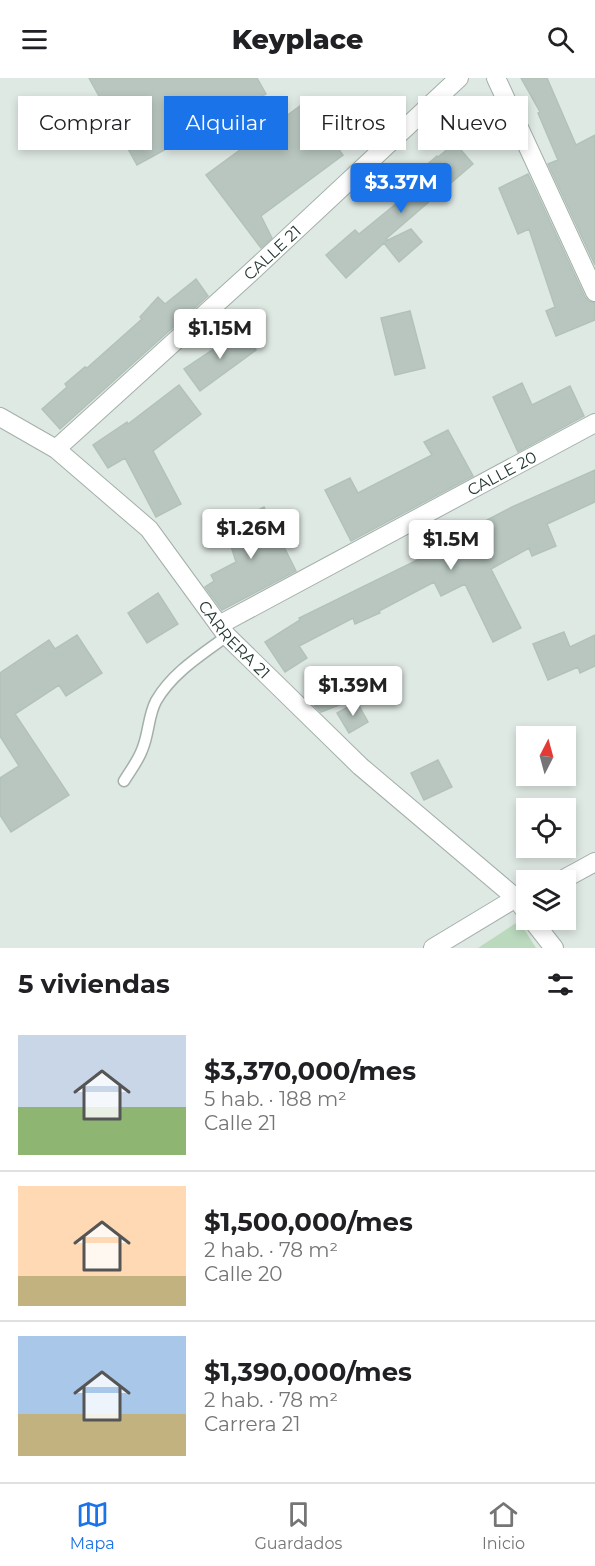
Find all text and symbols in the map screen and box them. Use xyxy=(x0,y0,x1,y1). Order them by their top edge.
icon: menu xyxy=(18,23,51,56)
text: Keyplace xyxy=(232,23,363,56)
icon: search xyxy=(544,23,577,56)
chip: Comprar xyxy=(18,96,152,150)
chip: Alquilar xyxy=(164,96,288,150)
chip: Filtros xyxy=(300,96,406,150)
chip: Nuevo xyxy=(418,96,528,150)
pin: $3.37M xyxy=(352,163,450,214)
text: $3.37M xyxy=(364,170,438,194)
street label: CALLE 21 xyxy=(239,221,305,284)
pin: $1.15M xyxy=(171,309,269,360)
text: $1.15M xyxy=(188,316,252,340)
street label: CALLE 20 xyxy=(464,447,540,499)
pin: $1.26M xyxy=(202,509,300,560)
text: $1.26M xyxy=(216,516,286,540)
pin: $1.5M xyxy=(409,520,493,571)
text: $1.5M xyxy=(423,527,479,551)
street label: CARRERA 21 xyxy=(195,597,274,682)
pin: $1.39M xyxy=(304,666,402,717)
text: $1.39M xyxy=(318,673,388,697)
north arrow xyxy=(516,726,576,786)
map controls xyxy=(516,726,576,930)
button: locate xyxy=(516,798,576,858)
button: layers xyxy=(516,870,576,930)
text: 5 viviendas xyxy=(18,968,170,1000)
icon: filters xyxy=(544,968,577,1001)
text: $3,370,000/mes xyxy=(204,1055,416,1087)
icon: home xyxy=(66,1059,138,1131)
text: 5 hab. · 188 m² xyxy=(204,1087,347,1111)
text: Calle 21 xyxy=(204,1111,277,1135)
text: $1,500,000/mes xyxy=(204,1206,413,1238)
icon: home xyxy=(66,1210,138,1282)
text: 2 hab. · 78 m² xyxy=(204,1238,338,1262)
text: Calle 20 xyxy=(204,1262,282,1286)
text: $1,390,000/mes xyxy=(204,1356,412,1388)
icon: home xyxy=(66,1360,138,1432)
text: 2 hab. · 78 m² xyxy=(204,1388,338,1412)
text: Carrera 21 xyxy=(204,1412,300,1436)
tab: Mapa xyxy=(70,1498,115,1553)
tab: Guardados xyxy=(255,1498,342,1553)
tab: Inicio xyxy=(482,1498,525,1553)

